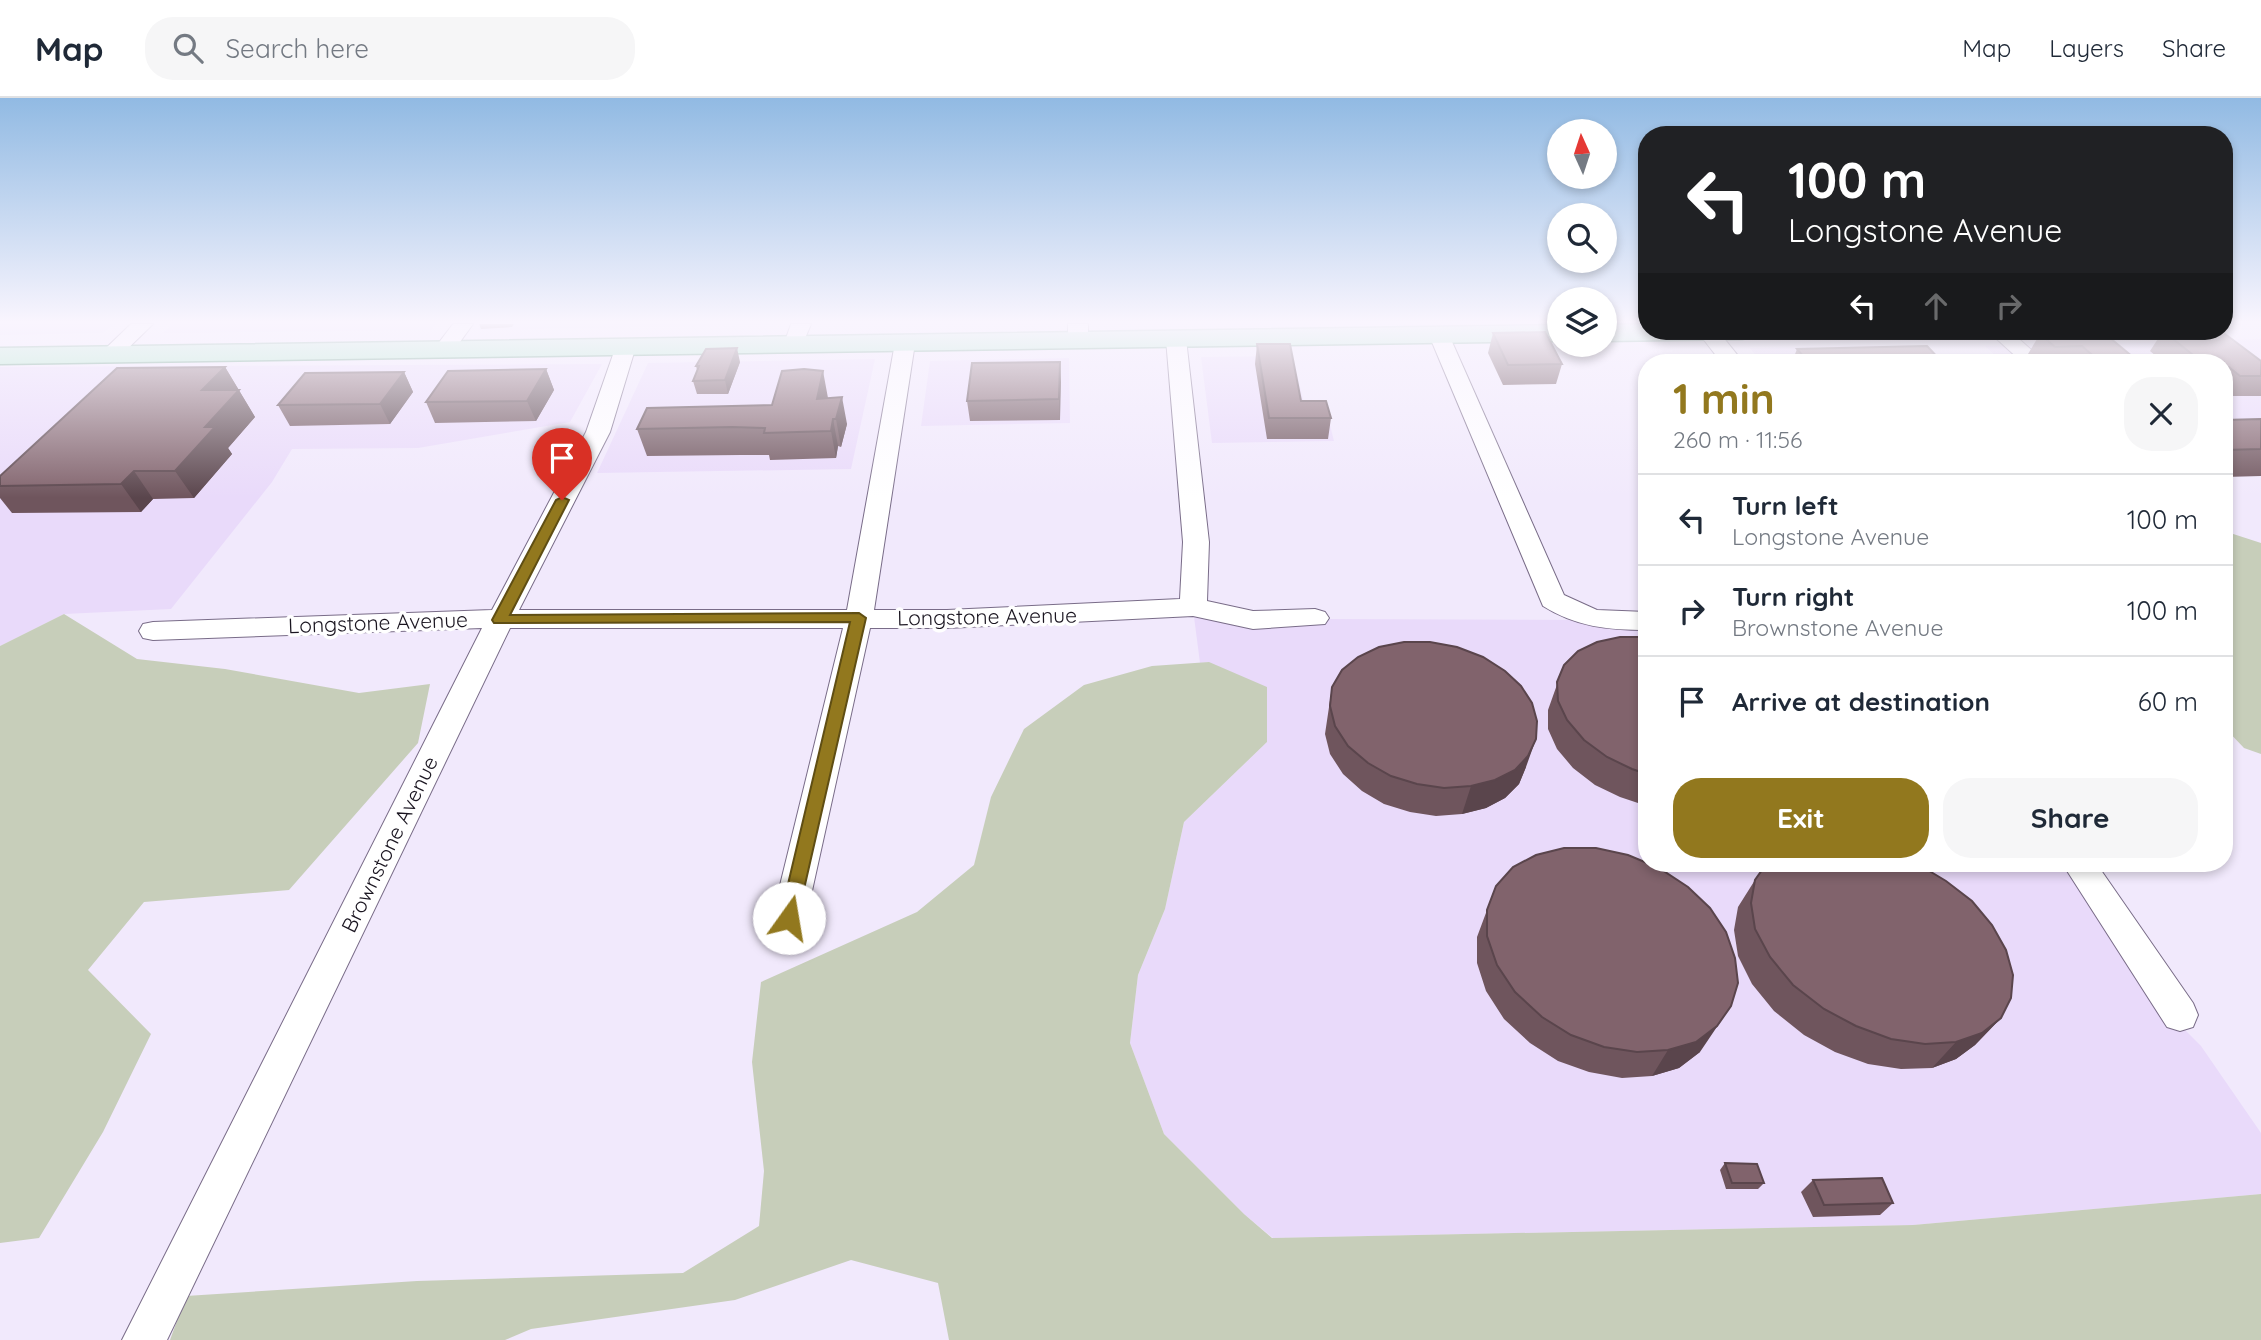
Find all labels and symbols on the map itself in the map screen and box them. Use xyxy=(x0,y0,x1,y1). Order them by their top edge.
north arrow xyxy=(1547,119,1617,189)
pin xyxy=(532,428,592,500)
street label: Longstone Avenue xyxy=(897,601,1077,631)
street label: Longstone Avenue xyxy=(288,606,468,638)
street label: Brownstone Avenue xyxy=(335,752,443,936)
position arrow xyxy=(752,881,826,955)

